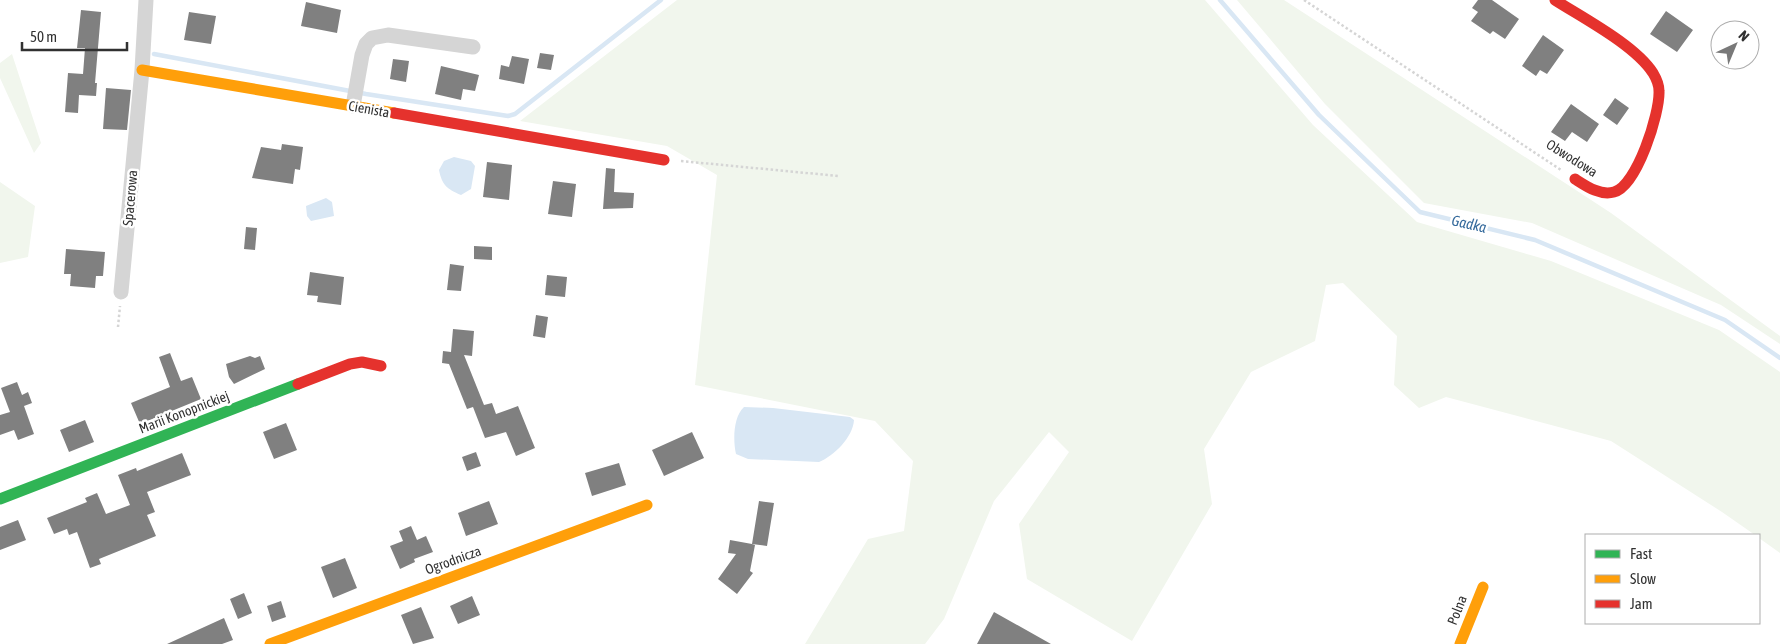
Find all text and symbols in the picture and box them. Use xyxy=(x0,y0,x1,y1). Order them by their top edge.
scale bar xyxy=(22,20,128,52)
north arrow xyxy=(1710,20,1760,70)
text: N xyxy=(1736,27,1753,44)
text: 50 m xyxy=(30,28,57,45)
street label: Cienista xyxy=(347,98,391,120)
street label: Obwodowa xyxy=(1543,136,1601,180)
street label: Spacerowa xyxy=(120,169,140,227)
water label: Gadka xyxy=(1450,211,1488,236)
street label: Marii Konopnickiej xyxy=(137,387,231,437)
legend xyxy=(1585,534,1760,624)
street label: Ogrodnicza xyxy=(423,543,483,577)
text: Fast xyxy=(1630,545,1652,562)
text: Slow xyxy=(1630,570,1656,587)
street label: Polna xyxy=(1444,593,1470,627)
text: Jam xyxy=(1630,595,1653,612)

